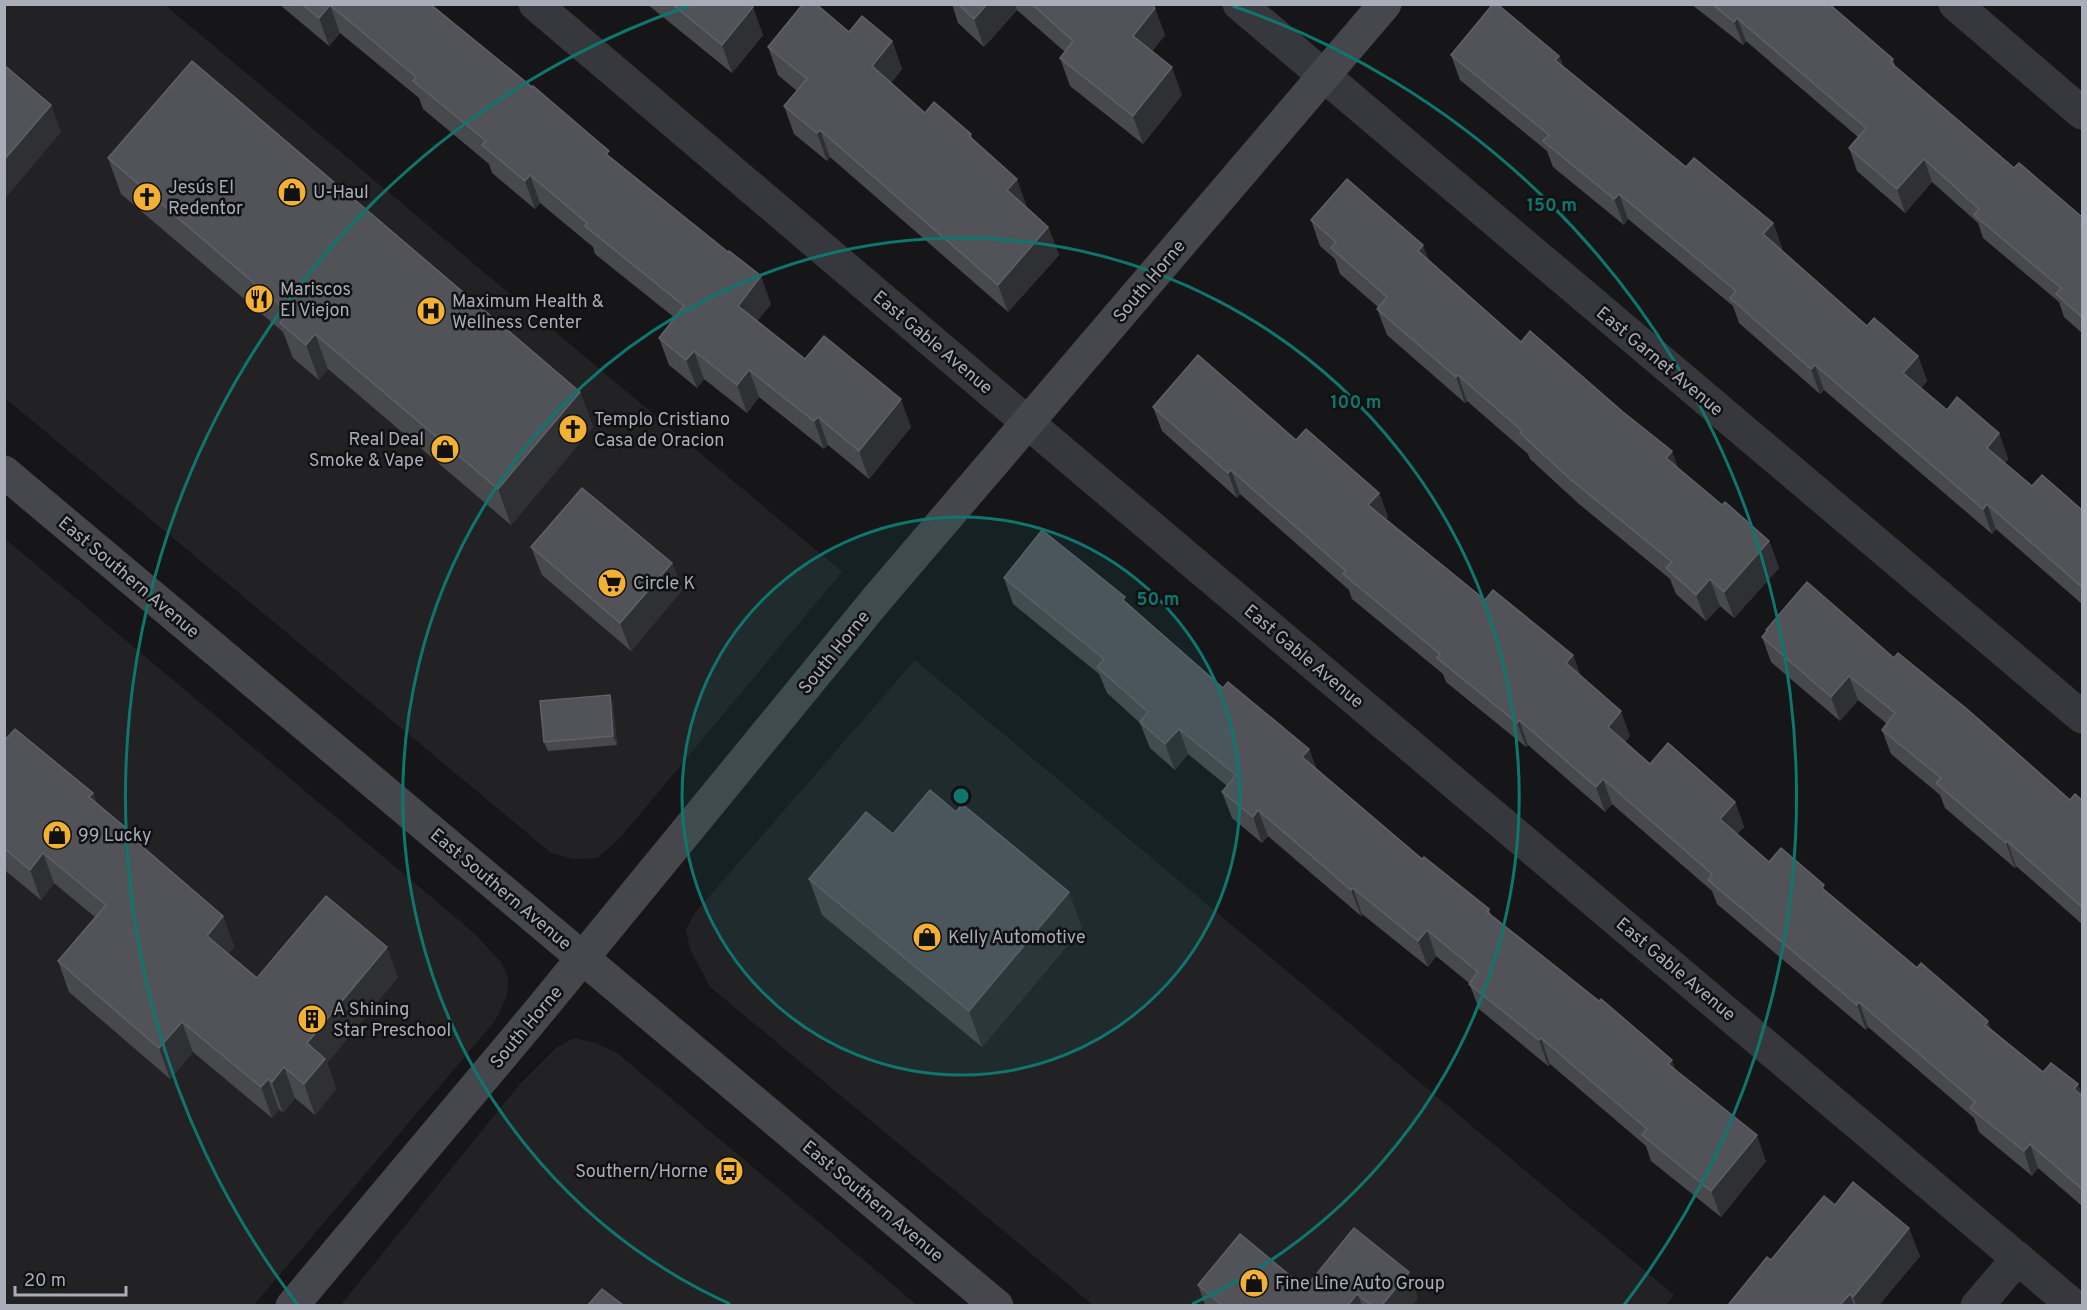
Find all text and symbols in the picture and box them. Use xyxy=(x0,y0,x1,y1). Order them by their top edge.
shop icon: U-Haul xyxy=(276,176,308,208)
place label: Jesús El Redentor xyxy=(168,177,243,221)
church icon: Jesús El Redentor xyxy=(131,181,163,213)
place label: U-Haul xyxy=(313,182,369,205)
text: 150 m xyxy=(1527,195,1577,218)
street label: South Horne xyxy=(1109,236,1191,328)
place label: Mariscos El Viejon xyxy=(280,279,351,323)
restaurant icon: Mariscos El Viejon xyxy=(243,283,275,315)
street label: East Gable Avenue xyxy=(867,286,997,400)
place label: Maximum Health & Wellness Center xyxy=(452,291,604,335)
hospital icon: Maximum Health & Wellness Center xyxy=(415,295,447,327)
street label: East Garnet Avenue xyxy=(1591,302,1727,422)
text: 100 m xyxy=(1330,392,1382,415)
place label: Templo Cristiano Casa de Oracion xyxy=(594,409,730,453)
church icon: Templo Cristiano Casa de Oracion xyxy=(557,413,589,445)
place label: Real Deal Smoke & Vape xyxy=(309,429,424,473)
shop icon: Real Deal Smoke & Vape xyxy=(429,433,461,465)
street label: East Southern Avenue xyxy=(53,512,203,644)
supermarket icon: Circle K xyxy=(596,567,628,599)
place label: Circle K xyxy=(633,573,695,596)
text: 50 m xyxy=(1136,589,1180,612)
street label: East Gable Avenue xyxy=(1238,600,1368,714)
street label: South Horne xyxy=(794,606,876,699)
centre of rings xyxy=(951,786,971,806)
shop icon: 99 Lucky xyxy=(41,819,73,851)
street label: East Southern Avenue xyxy=(425,824,575,956)
place label: 99 Lucky xyxy=(78,825,152,848)
street label: East Gable Avenue xyxy=(1610,913,1740,1027)
shop icon: Kelly Automotive xyxy=(911,921,943,953)
place label: Kelly Automotive xyxy=(948,927,1086,950)
street label: South Horne xyxy=(486,982,568,1074)
place label: A Shining Star Preschool xyxy=(333,999,451,1043)
building icon: A Shining Star Preschool xyxy=(296,1003,328,1035)
street label: East Southern Avenue xyxy=(797,1136,947,1268)
bus stop icon: Southern/Horne xyxy=(713,1155,745,1187)
place label: Southern/Horne xyxy=(575,1161,708,1184)
scale bar xyxy=(15,1259,126,1297)
shop icon: Fine Line Auto Group xyxy=(1238,1267,1270,1299)
text: 20 m xyxy=(24,1270,66,1293)
place label: Fine Line Auto Group xyxy=(1275,1273,1445,1296)

